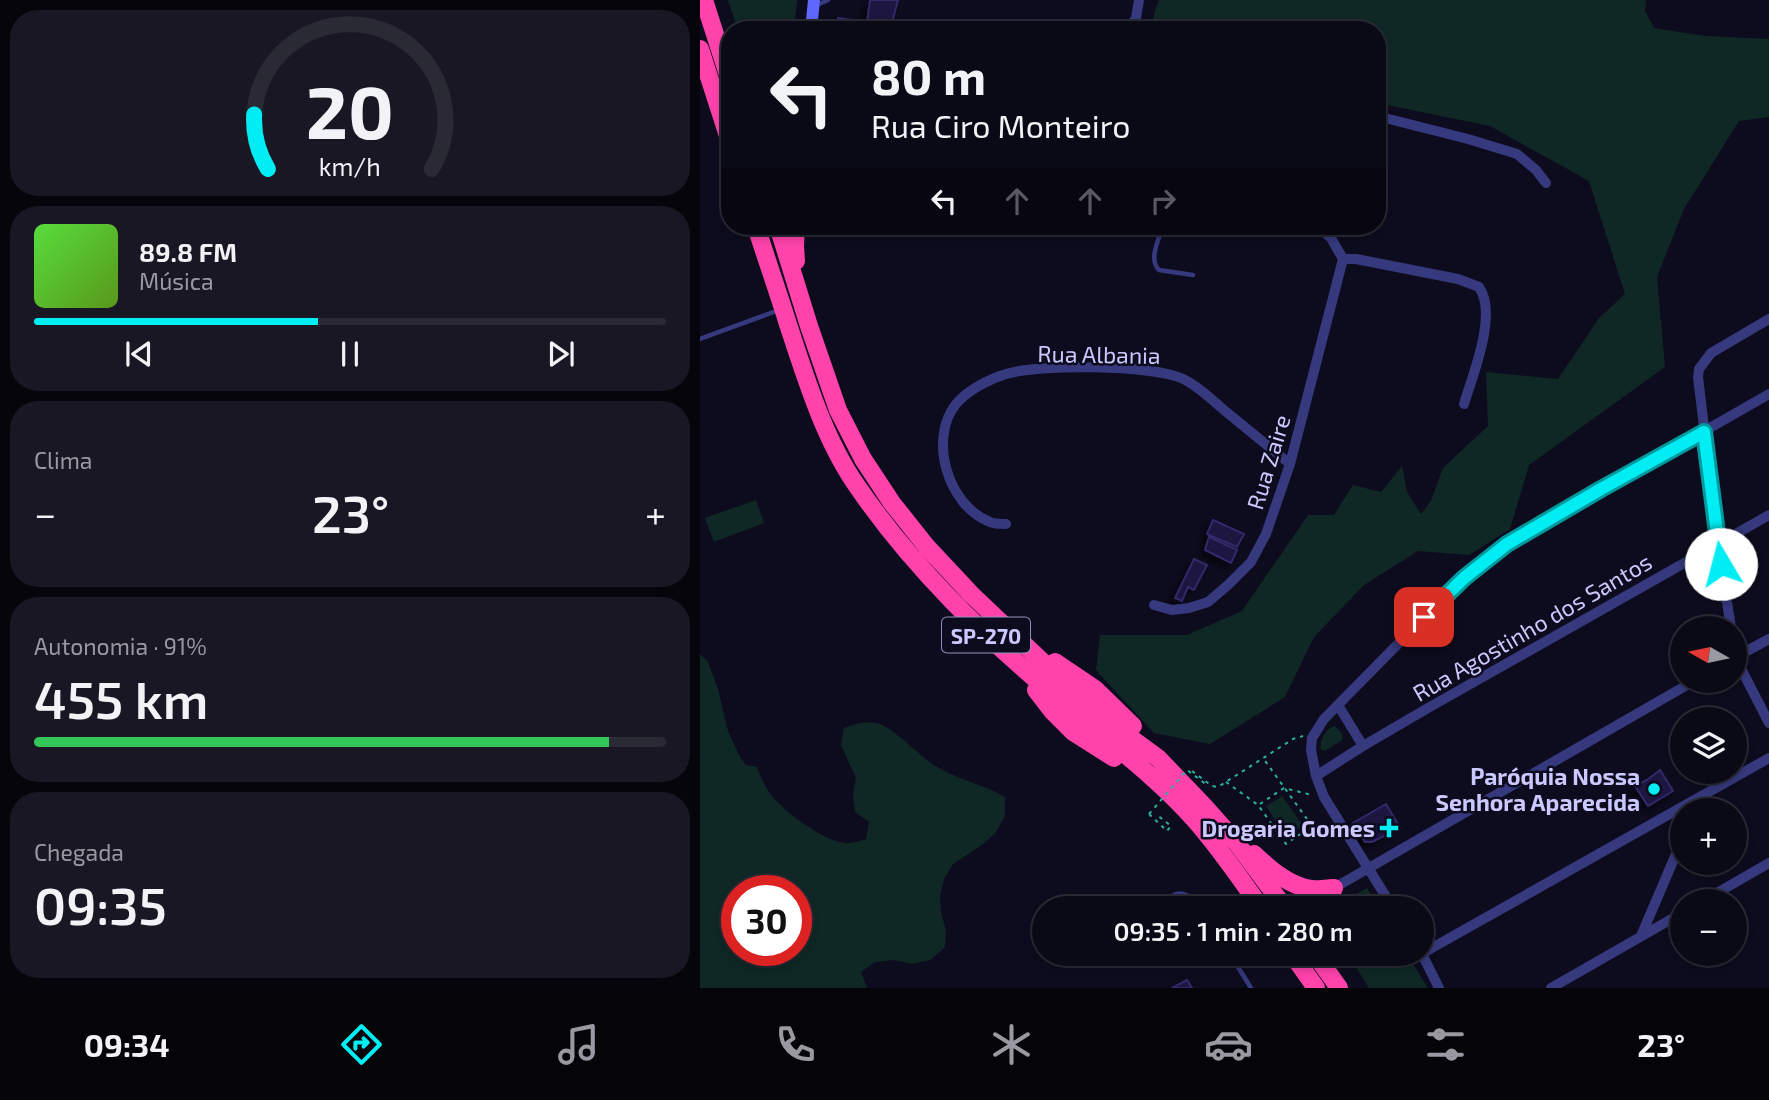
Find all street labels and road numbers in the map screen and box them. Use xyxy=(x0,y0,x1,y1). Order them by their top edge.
street label: Rua Albania xyxy=(1037,339,1161,369)
street label: Rua Zaire xyxy=(1240,411,1296,513)
street label: Rua Agostinho dos Santos xyxy=(1408,547,1656,707)
road number: SP-270 xyxy=(942,618,1030,652)

